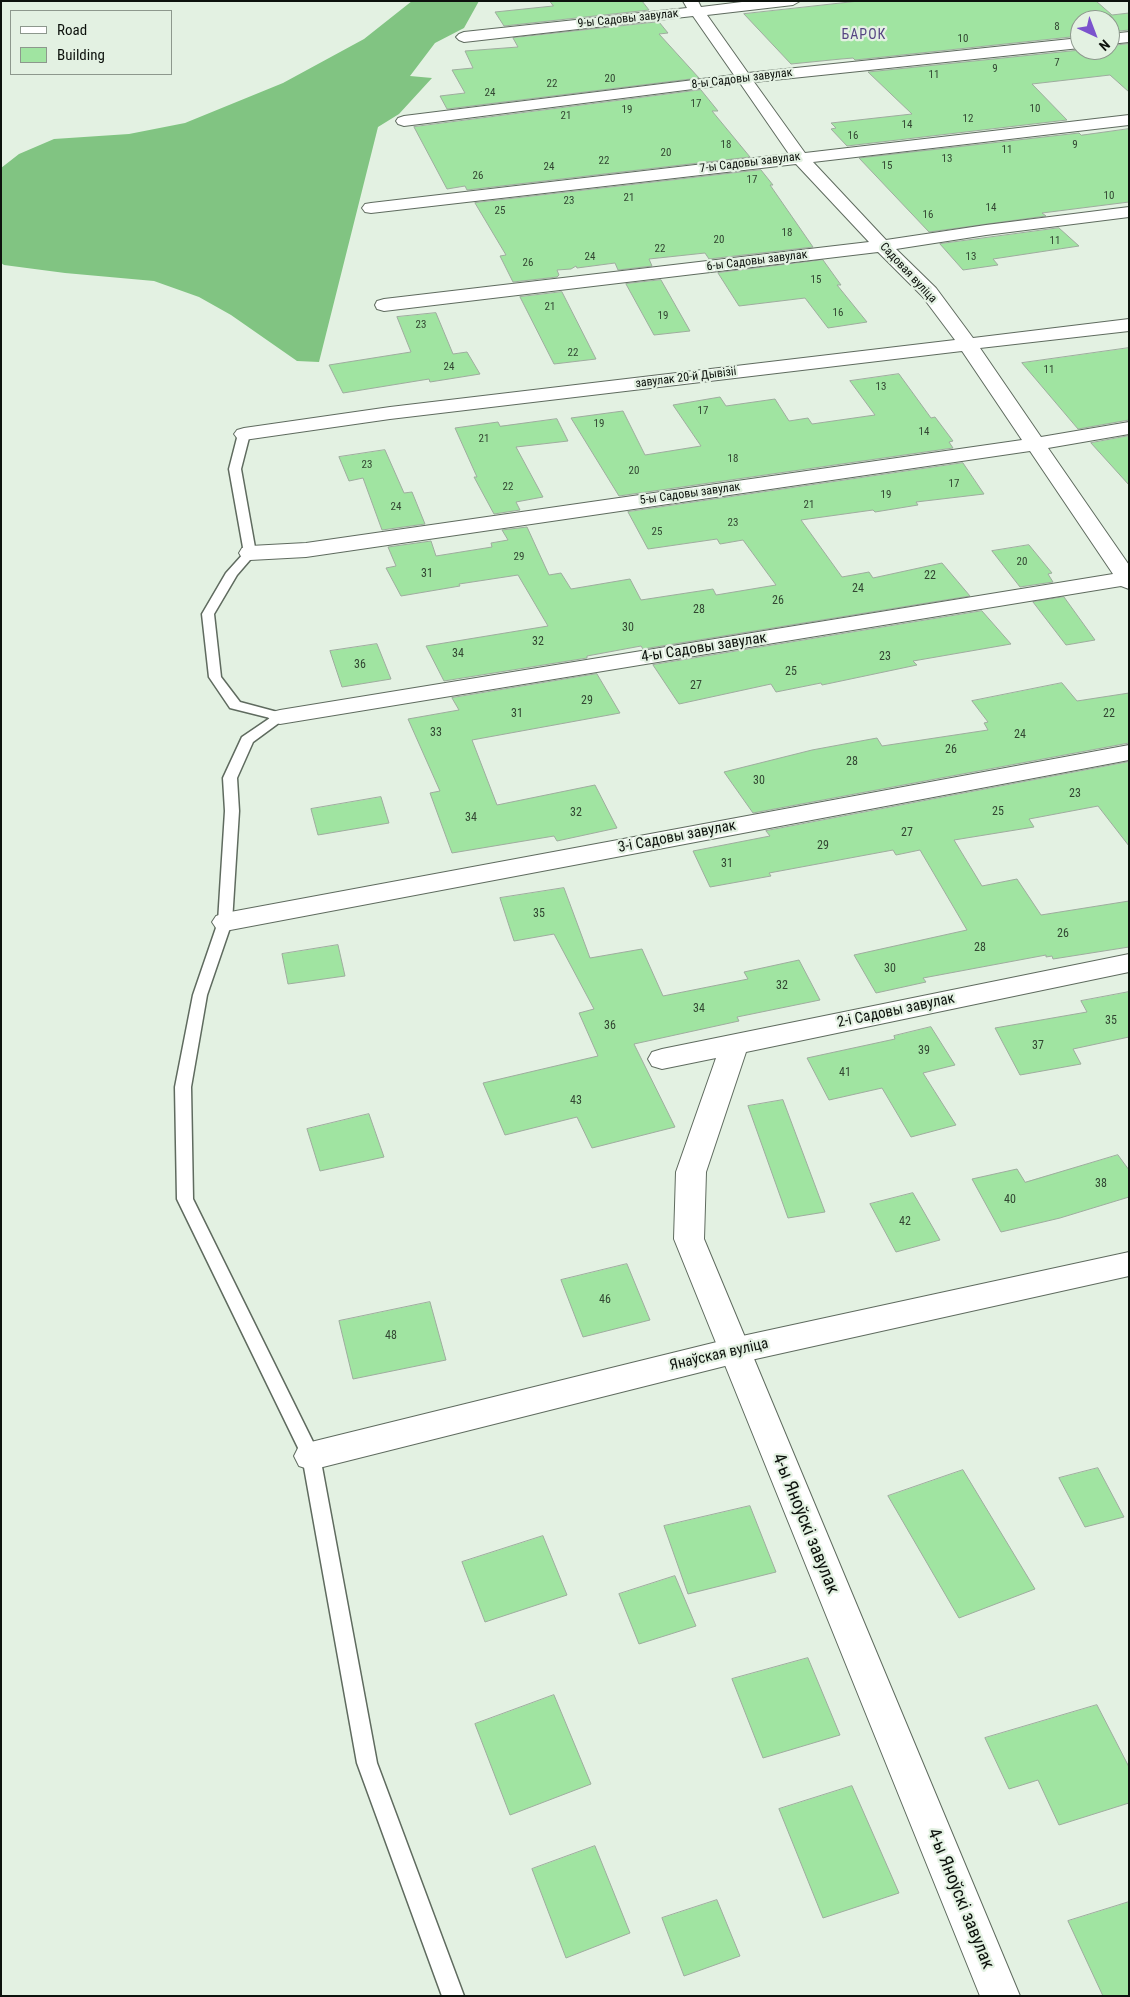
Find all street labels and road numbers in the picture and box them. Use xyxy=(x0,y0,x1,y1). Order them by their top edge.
street label: 9-ы Садовы завулак xyxy=(577,7,679,31)
street label: 8-ы Садовы завулак xyxy=(691,66,793,92)
street label: 7-ы Садовы завулак xyxy=(699,150,801,176)
street label: Садовая вуліца xyxy=(876,240,940,306)
street label: 6-ы Садовы завулак xyxy=(706,248,808,274)
street label: завулак 20-й Дывізіі xyxy=(635,365,737,391)
street label: 5-ы Садовы завулак xyxy=(639,480,741,508)
street label: 4-ы Садовы завулак xyxy=(640,629,768,667)
street label: 3-і Садовы завулак xyxy=(616,817,738,857)
street label: 2-і Садовы завулак xyxy=(836,990,956,1032)
street label: Янаўская вуліца xyxy=(668,1335,770,1375)
street label: 4-ы Яноўскі завулак xyxy=(767,1451,843,1597)
street label: 4-ы Яноўскі завулак xyxy=(922,1826,998,1972)

